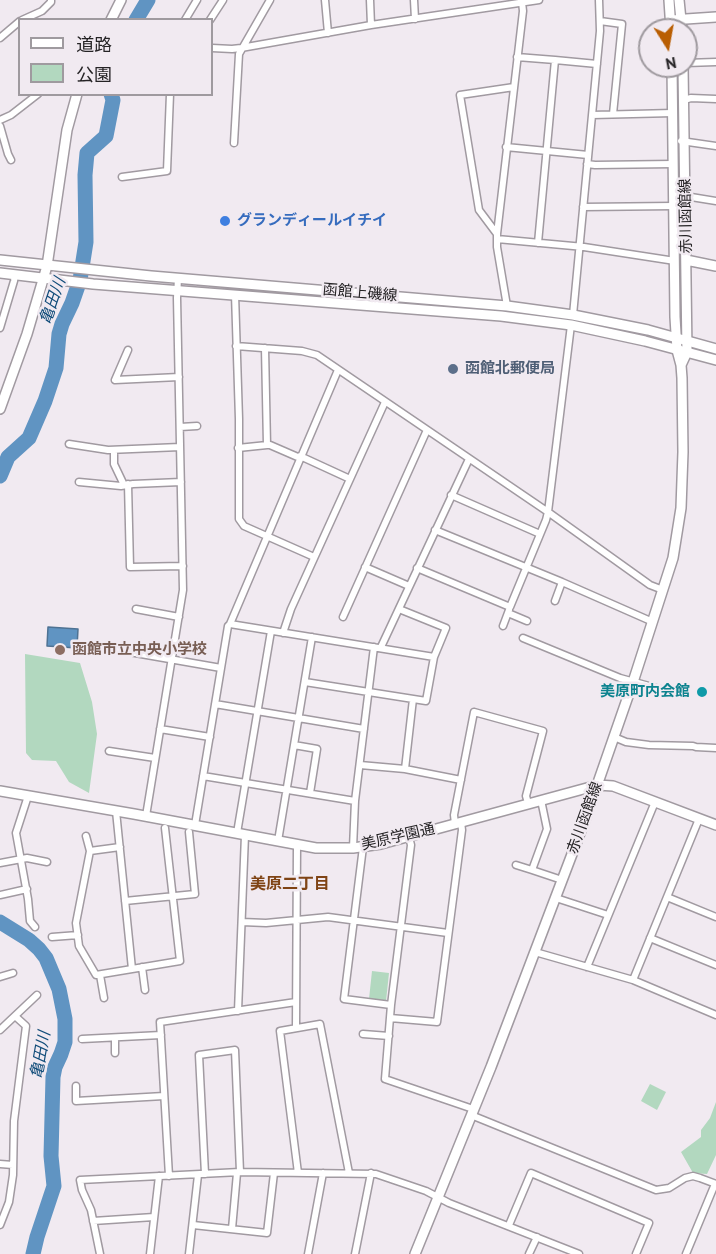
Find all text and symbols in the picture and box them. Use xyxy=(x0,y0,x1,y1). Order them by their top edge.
legend xyxy=(18,18,213,96)
north arrow xyxy=(638,18,698,78)
text: 道路 xyxy=(76,33,112,56)
text: N xyxy=(664,53,678,75)
text: 公園 xyxy=(76,63,112,86)
street label: 赤川函館線 xyxy=(676,178,696,254)
place label: グランディールイチイ xyxy=(237,212,387,230)
marker: グランディールイチイ xyxy=(218,214,232,228)
water label: 亀田川 xyxy=(36,275,70,327)
street label: 函館上磯線 xyxy=(322,281,398,305)
place label: 函館北郵便局 xyxy=(465,360,555,378)
marker: 函館北郵便局 xyxy=(446,362,460,376)
place label: 函館市立中央小学校 xyxy=(72,641,207,659)
marker: 函館市立中央小学校 xyxy=(53,643,67,657)
place label: 美原町内会館 xyxy=(600,683,690,701)
marker: 美原町内会館 xyxy=(695,685,709,699)
street label: 赤川函館線 xyxy=(564,780,606,856)
street label: 美原学園通 xyxy=(359,820,437,854)
district label: 美原二丁目 xyxy=(250,874,330,894)
water label: 亀田川 xyxy=(27,1030,55,1080)

